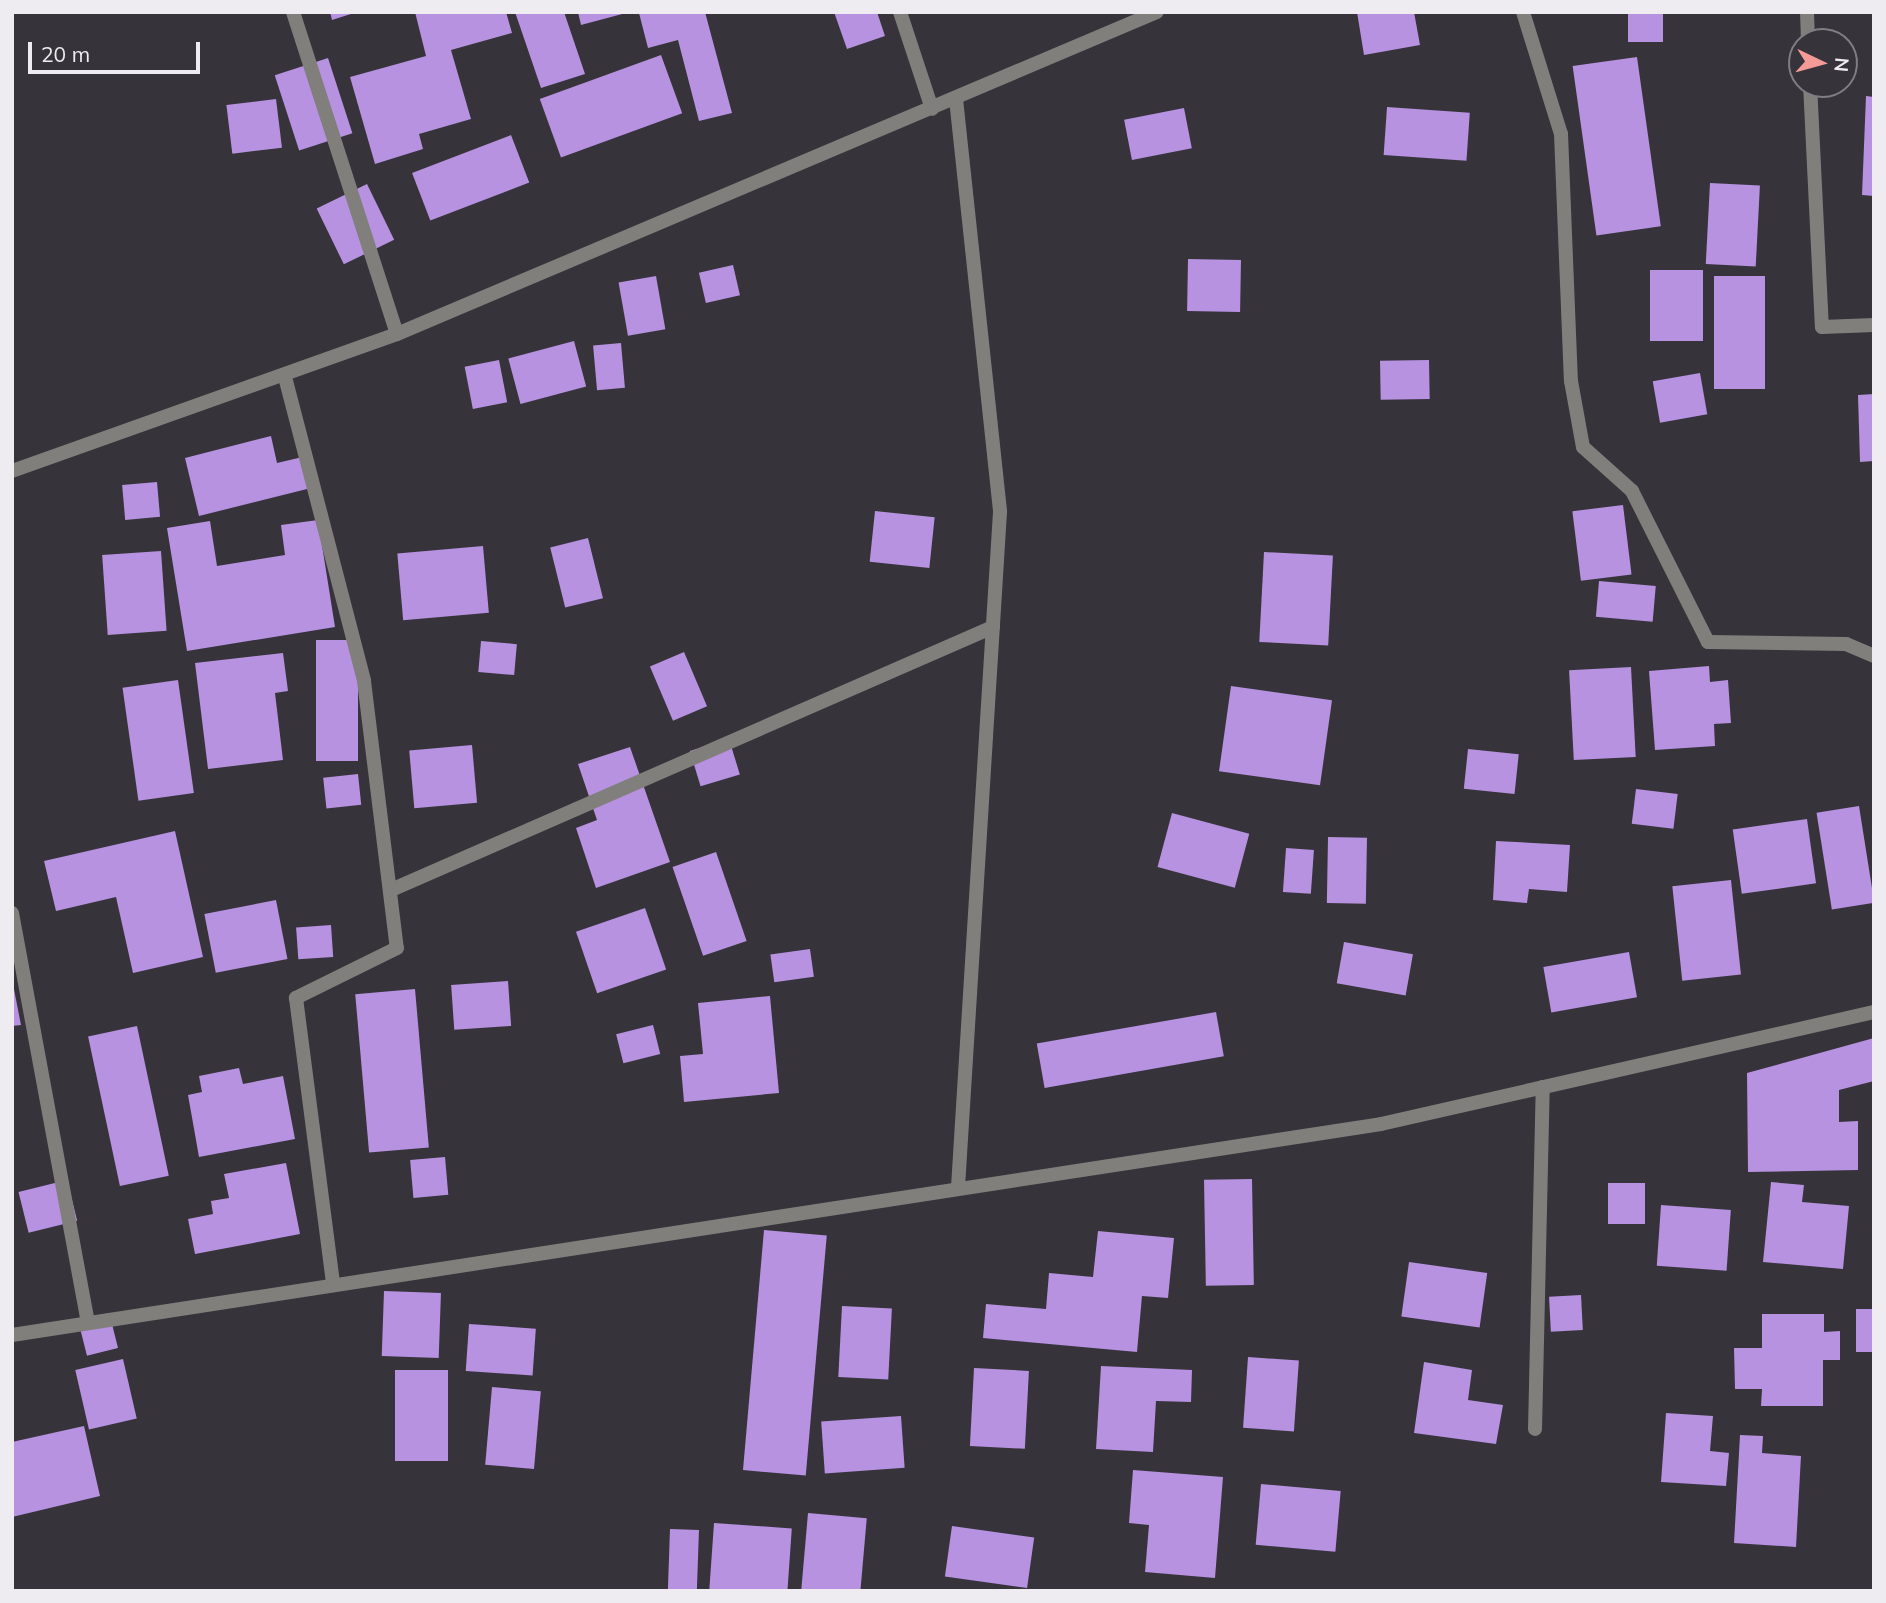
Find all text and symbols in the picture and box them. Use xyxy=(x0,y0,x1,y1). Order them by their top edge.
scale bar xyxy=(32,28,203,72)
north arrow xyxy=(1788,28,1858,98)
text: 20 m xyxy=(41,41,90,67)
text: N xyxy=(1829,56,1855,73)

